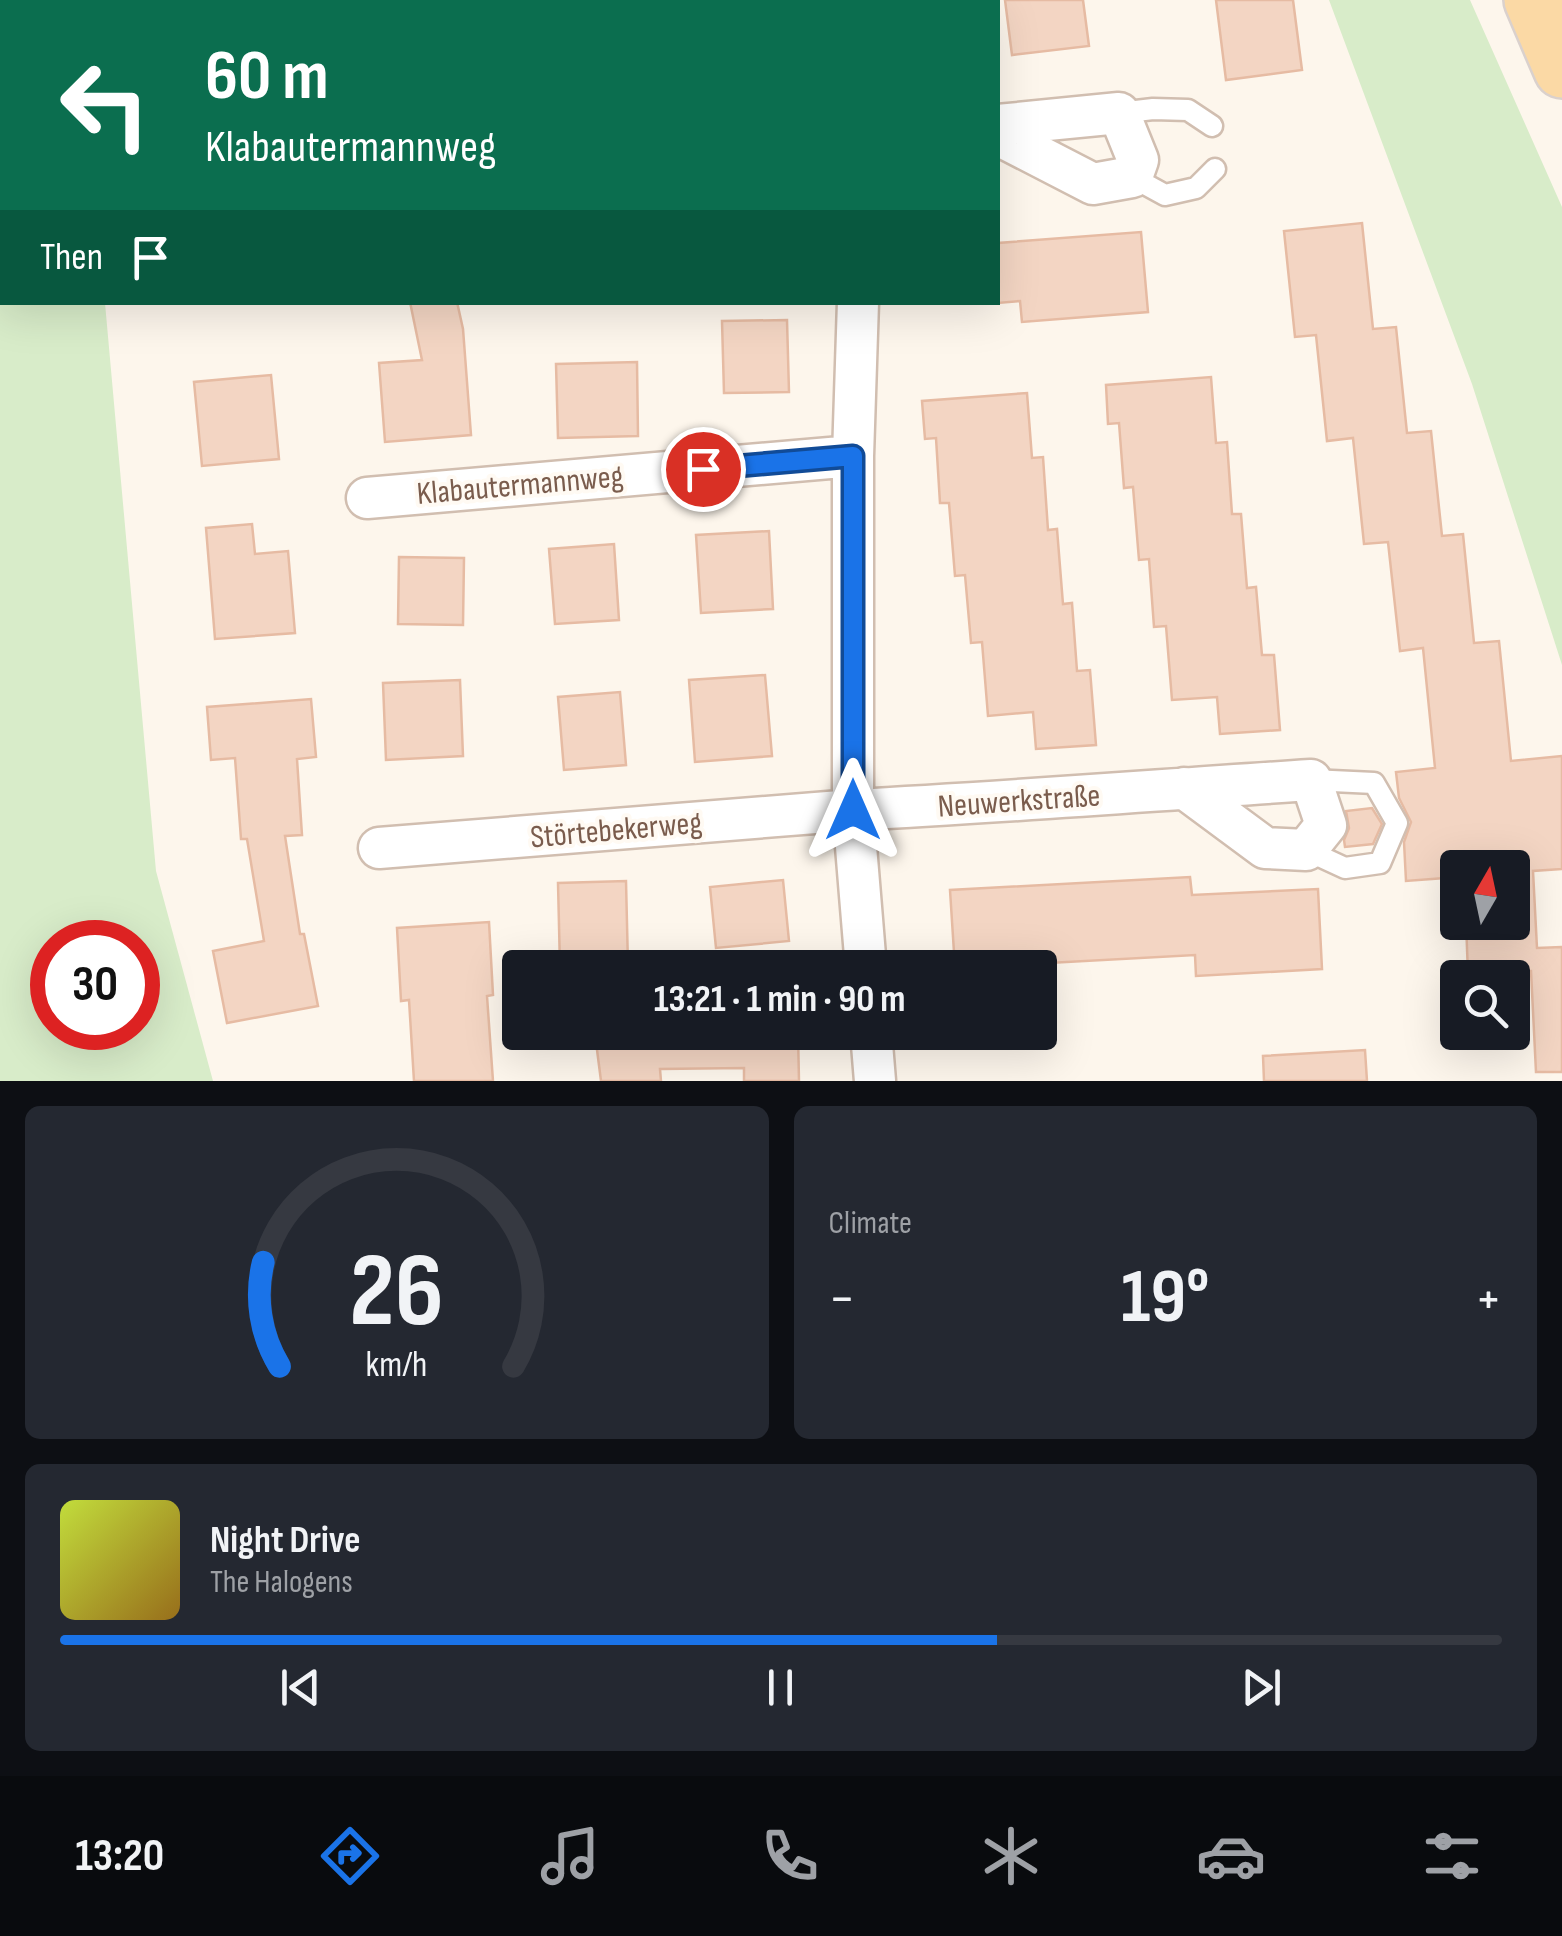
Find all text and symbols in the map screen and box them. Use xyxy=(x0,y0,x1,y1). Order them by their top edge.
text: 60 m xyxy=(205,35,329,119)
icon: left xyxy=(40,40,170,170)
text: Klabautermannweg xyxy=(205,120,496,175)
icon: arrive xyxy=(123,230,178,285)
text: Then xyxy=(40,235,103,280)
pin xyxy=(661,427,746,512)
icon: arrive xyxy=(676,442,731,497)
street label: Klabautermannweg xyxy=(415,457,625,514)
position arrow xyxy=(801,758,905,862)
street label: Neuwerkstraße xyxy=(937,776,1102,827)
street label: Störtebekerweg xyxy=(529,804,704,857)
north arrow xyxy=(1440,850,1530,940)
map controls xyxy=(1440,850,1530,1050)
speed limit sign: 30 xyxy=(30,920,160,1050)
button: search xyxy=(1440,960,1530,1050)
text: 13:21 · 1 min · 90 m xyxy=(654,977,905,1022)
text: Climate xyxy=(829,1204,912,1243)
text: 26 xyxy=(349,1230,444,1355)
text: 19° xyxy=(1121,1253,1209,1344)
text: − xyxy=(829,1266,855,1333)
text: + xyxy=(1475,1266,1502,1333)
text: km/h xyxy=(366,1344,428,1387)
text: Night Drive xyxy=(210,1518,361,1563)
text: The Halogens xyxy=(210,1563,353,1602)
icon: previous xyxy=(273,1660,328,1715)
icon: pause xyxy=(753,1660,808,1715)
icon: next xyxy=(1234,1660,1289,1715)
icon: directions xyxy=(315,1821,385,1891)
icon: music xyxy=(535,1821,605,1891)
icon: phone xyxy=(755,1821,825,1891)
icon: climate xyxy=(976,1821,1046,1891)
icon: car xyxy=(1196,1821,1266,1891)
icon: filters xyxy=(1417,1821,1487,1891)
text: 13:20 xyxy=(75,1829,164,1884)

